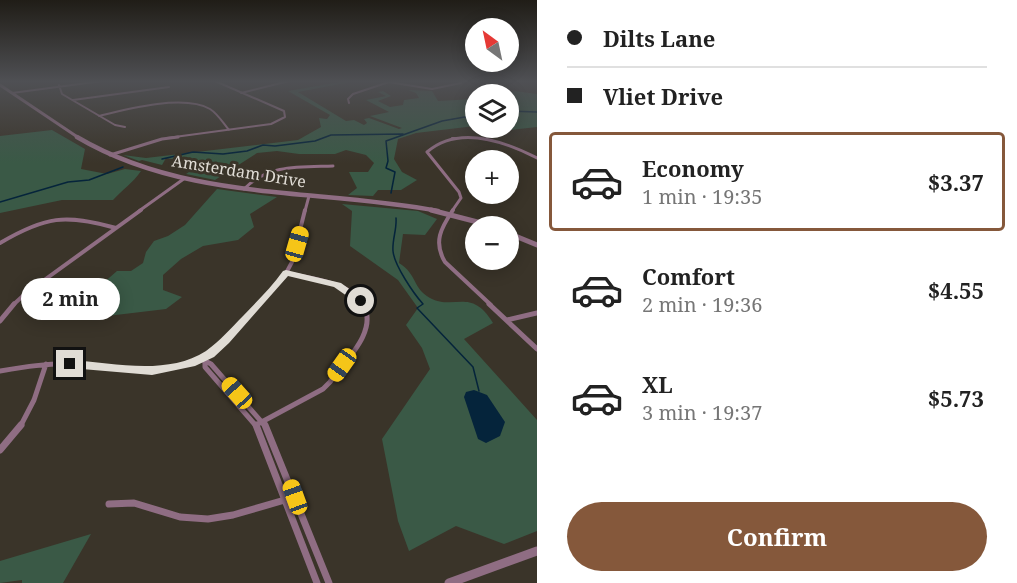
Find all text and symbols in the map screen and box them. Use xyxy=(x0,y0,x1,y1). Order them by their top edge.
north arrow xyxy=(465,18,519,72)
map controls xyxy=(465,18,519,270)
text: Dilts Lane xyxy=(603,23,715,53)
text: Vliet Drive xyxy=(603,81,723,111)
button: layers xyxy=(465,84,519,138)
street label: Amsterdam Drive xyxy=(170,150,308,192)
button: + xyxy=(465,150,519,204)
text: Economy xyxy=(642,153,744,183)
icon: car xyxy=(570,155,624,209)
text: $3.37 xyxy=(928,167,984,197)
text: 1 min · 19:35 xyxy=(642,183,762,210)
button: − xyxy=(465,216,519,270)
car xyxy=(283,224,311,264)
text: Comfort xyxy=(642,261,735,291)
icon: car xyxy=(570,263,624,317)
text: $4.55 xyxy=(928,275,984,305)
callout: 2 min xyxy=(20,277,119,319)
text: 2 min xyxy=(42,285,99,312)
route start xyxy=(347,287,374,314)
text: 2 min · 19:36 xyxy=(642,291,762,318)
car xyxy=(324,345,360,385)
route end xyxy=(56,350,83,377)
text: XL xyxy=(642,369,673,399)
icon: car xyxy=(570,371,624,425)
car xyxy=(218,374,256,412)
text: $5.73 xyxy=(928,383,984,413)
text: 3 min · 19:37 xyxy=(642,399,762,426)
car xyxy=(280,477,310,517)
button: Confirm xyxy=(567,502,987,571)

